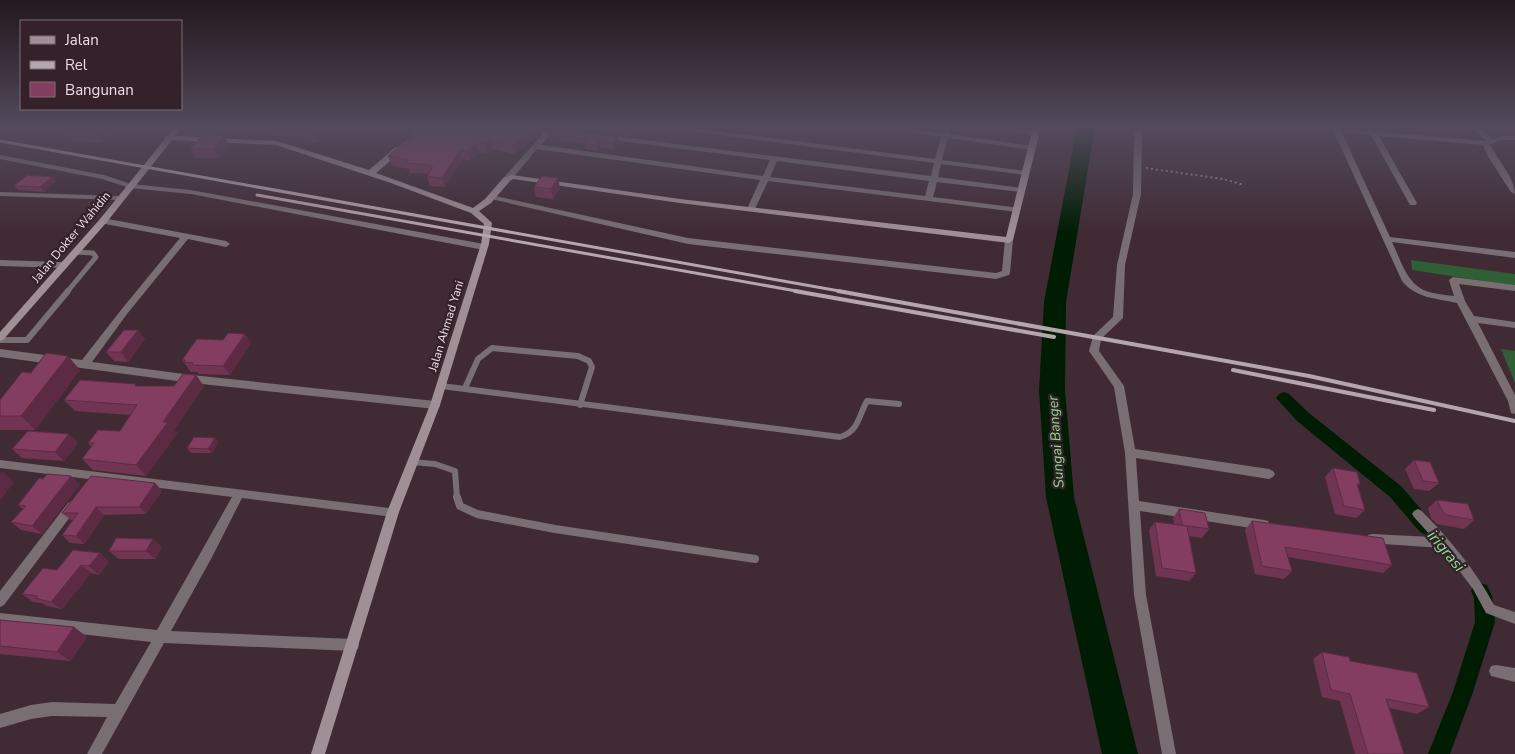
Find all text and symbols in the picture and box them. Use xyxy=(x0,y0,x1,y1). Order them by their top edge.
legend xyxy=(20,20,182,110)
text: Jalan xyxy=(64,30,99,50)
text: Rel xyxy=(65,55,88,75)
text: Bangunan xyxy=(65,80,134,100)
street label: Jalan Dokter Wahidin xyxy=(27,188,114,287)
street label: Jalan Ahmad Yani xyxy=(424,278,467,375)
water label: Sungai Banger xyxy=(1043,394,1069,489)
water label: irigrasi xyxy=(1422,526,1470,577)

